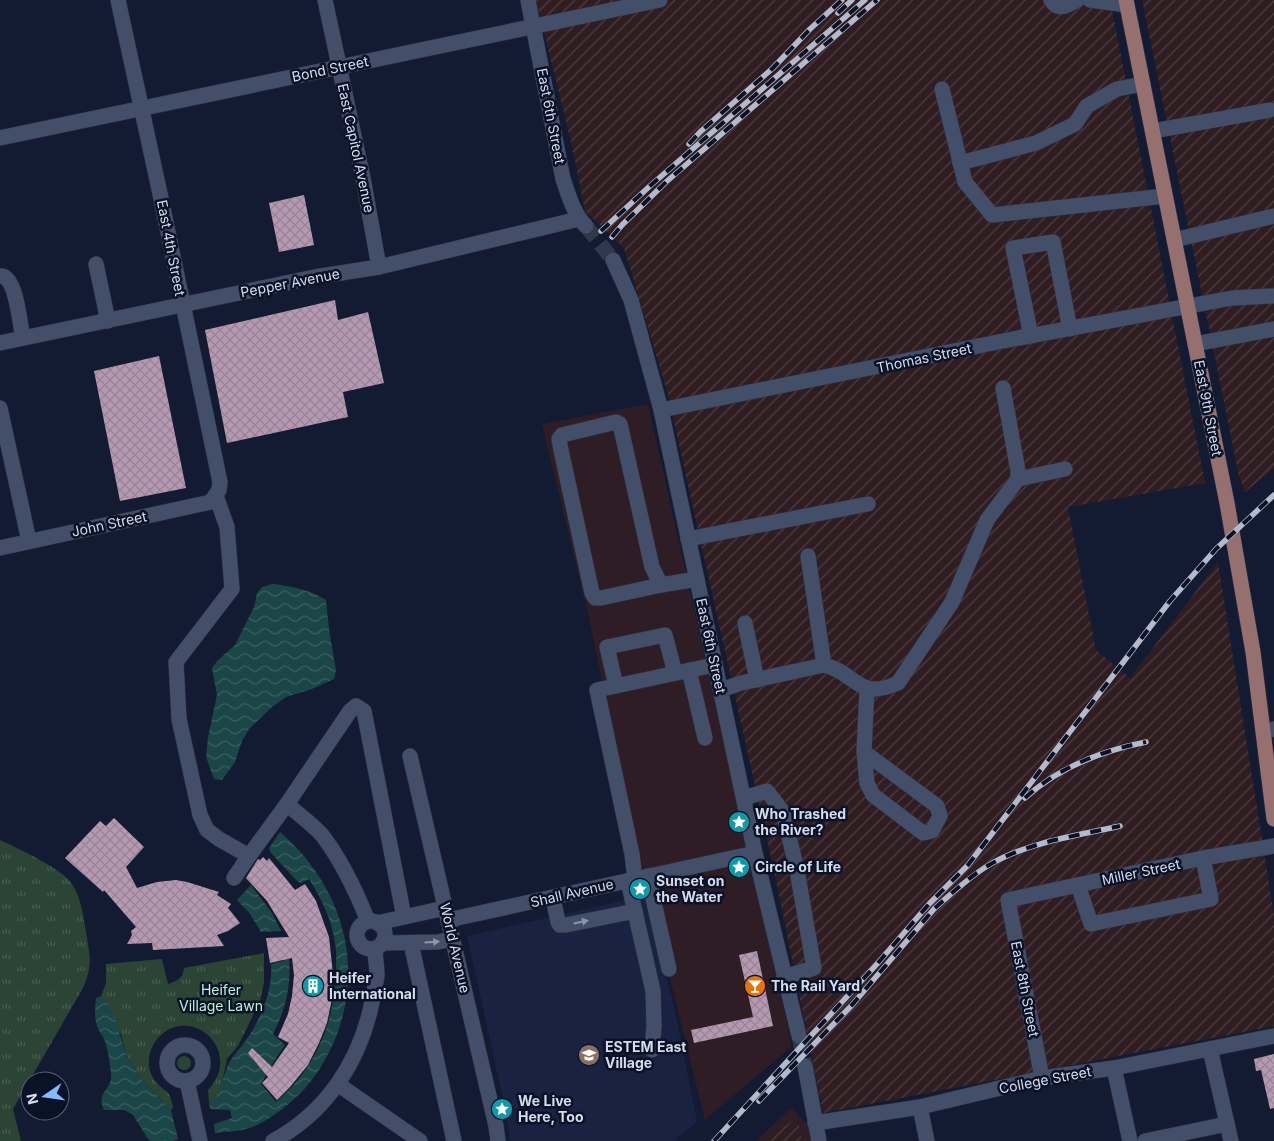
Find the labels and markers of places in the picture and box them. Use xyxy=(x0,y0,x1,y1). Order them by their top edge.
place label: Who Trashed the River? xyxy=(755,805,846,838)
place icon: Who Trashed the River? xyxy=(727,810,751,834)
place icon: Circle of Life xyxy=(727,855,751,879)
place label: Circle of Life xyxy=(755,858,841,875)
place label: Sunset on the Water xyxy=(656,872,725,905)
place icon: Sunset on the Water xyxy=(628,877,652,901)
place label: Heifer International xyxy=(329,969,416,1002)
building icon: Heifer International xyxy=(301,974,325,998)
bar icon: The Rail Yard xyxy=(743,974,767,998)
place label: The Rail Yard xyxy=(771,977,860,994)
place label: ESTEM East Village xyxy=(605,1038,686,1071)
school or university icon: ESTEM East Village xyxy=(577,1043,601,1067)
place label: We Live Here, Too xyxy=(518,1092,584,1125)
place icon: We Live Here, Too xyxy=(490,1097,514,1121)

